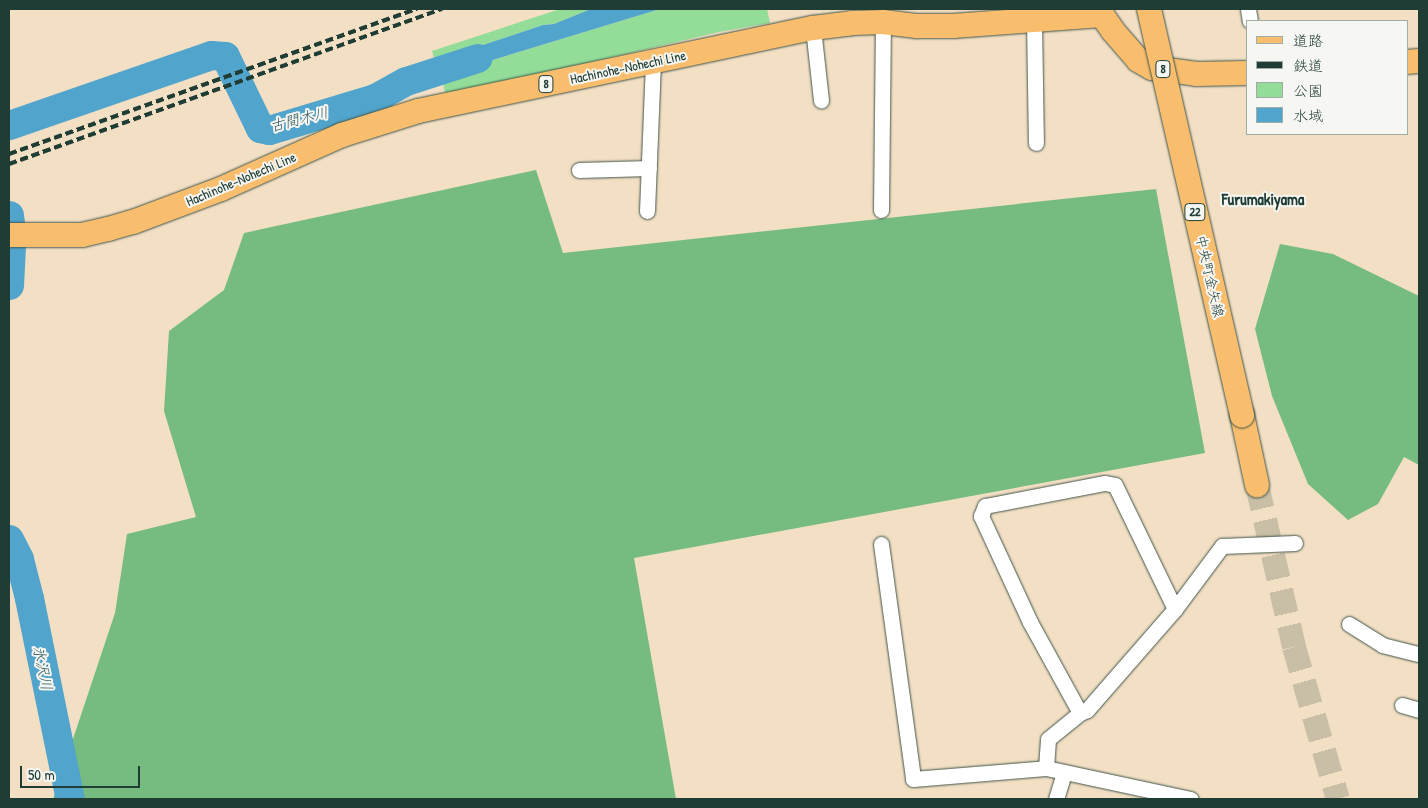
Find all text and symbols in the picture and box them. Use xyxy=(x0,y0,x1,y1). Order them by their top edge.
legend xyxy=(1246,20,1408,135)
text: 道路 xyxy=(1293,30,1323,51)
street label: Hachinohe-Nohechi Line xyxy=(569,47,687,87)
text: 鉄道 xyxy=(1293,55,1323,76)
road number: 8 xyxy=(1154,60,1172,78)
road number: 8 xyxy=(537,74,555,94)
text: 公園 xyxy=(1293,80,1323,101)
water label: 古間木川 xyxy=(268,103,330,135)
text: 水域 xyxy=(1293,105,1323,126)
street label: Hachinohe-Nohechi Line xyxy=(183,148,299,210)
district label: Furumakiyama xyxy=(1222,189,1304,209)
road number: 22 xyxy=(1184,202,1206,222)
street label: 中央町金矢線 xyxy=(1192,233,1228,319)
water label: 氷沢川 xyxy=(30,644,56,692)
scale bar xyxy=(22,756,142,788)
text: 50 m xyxy=(28,764,55,785)

